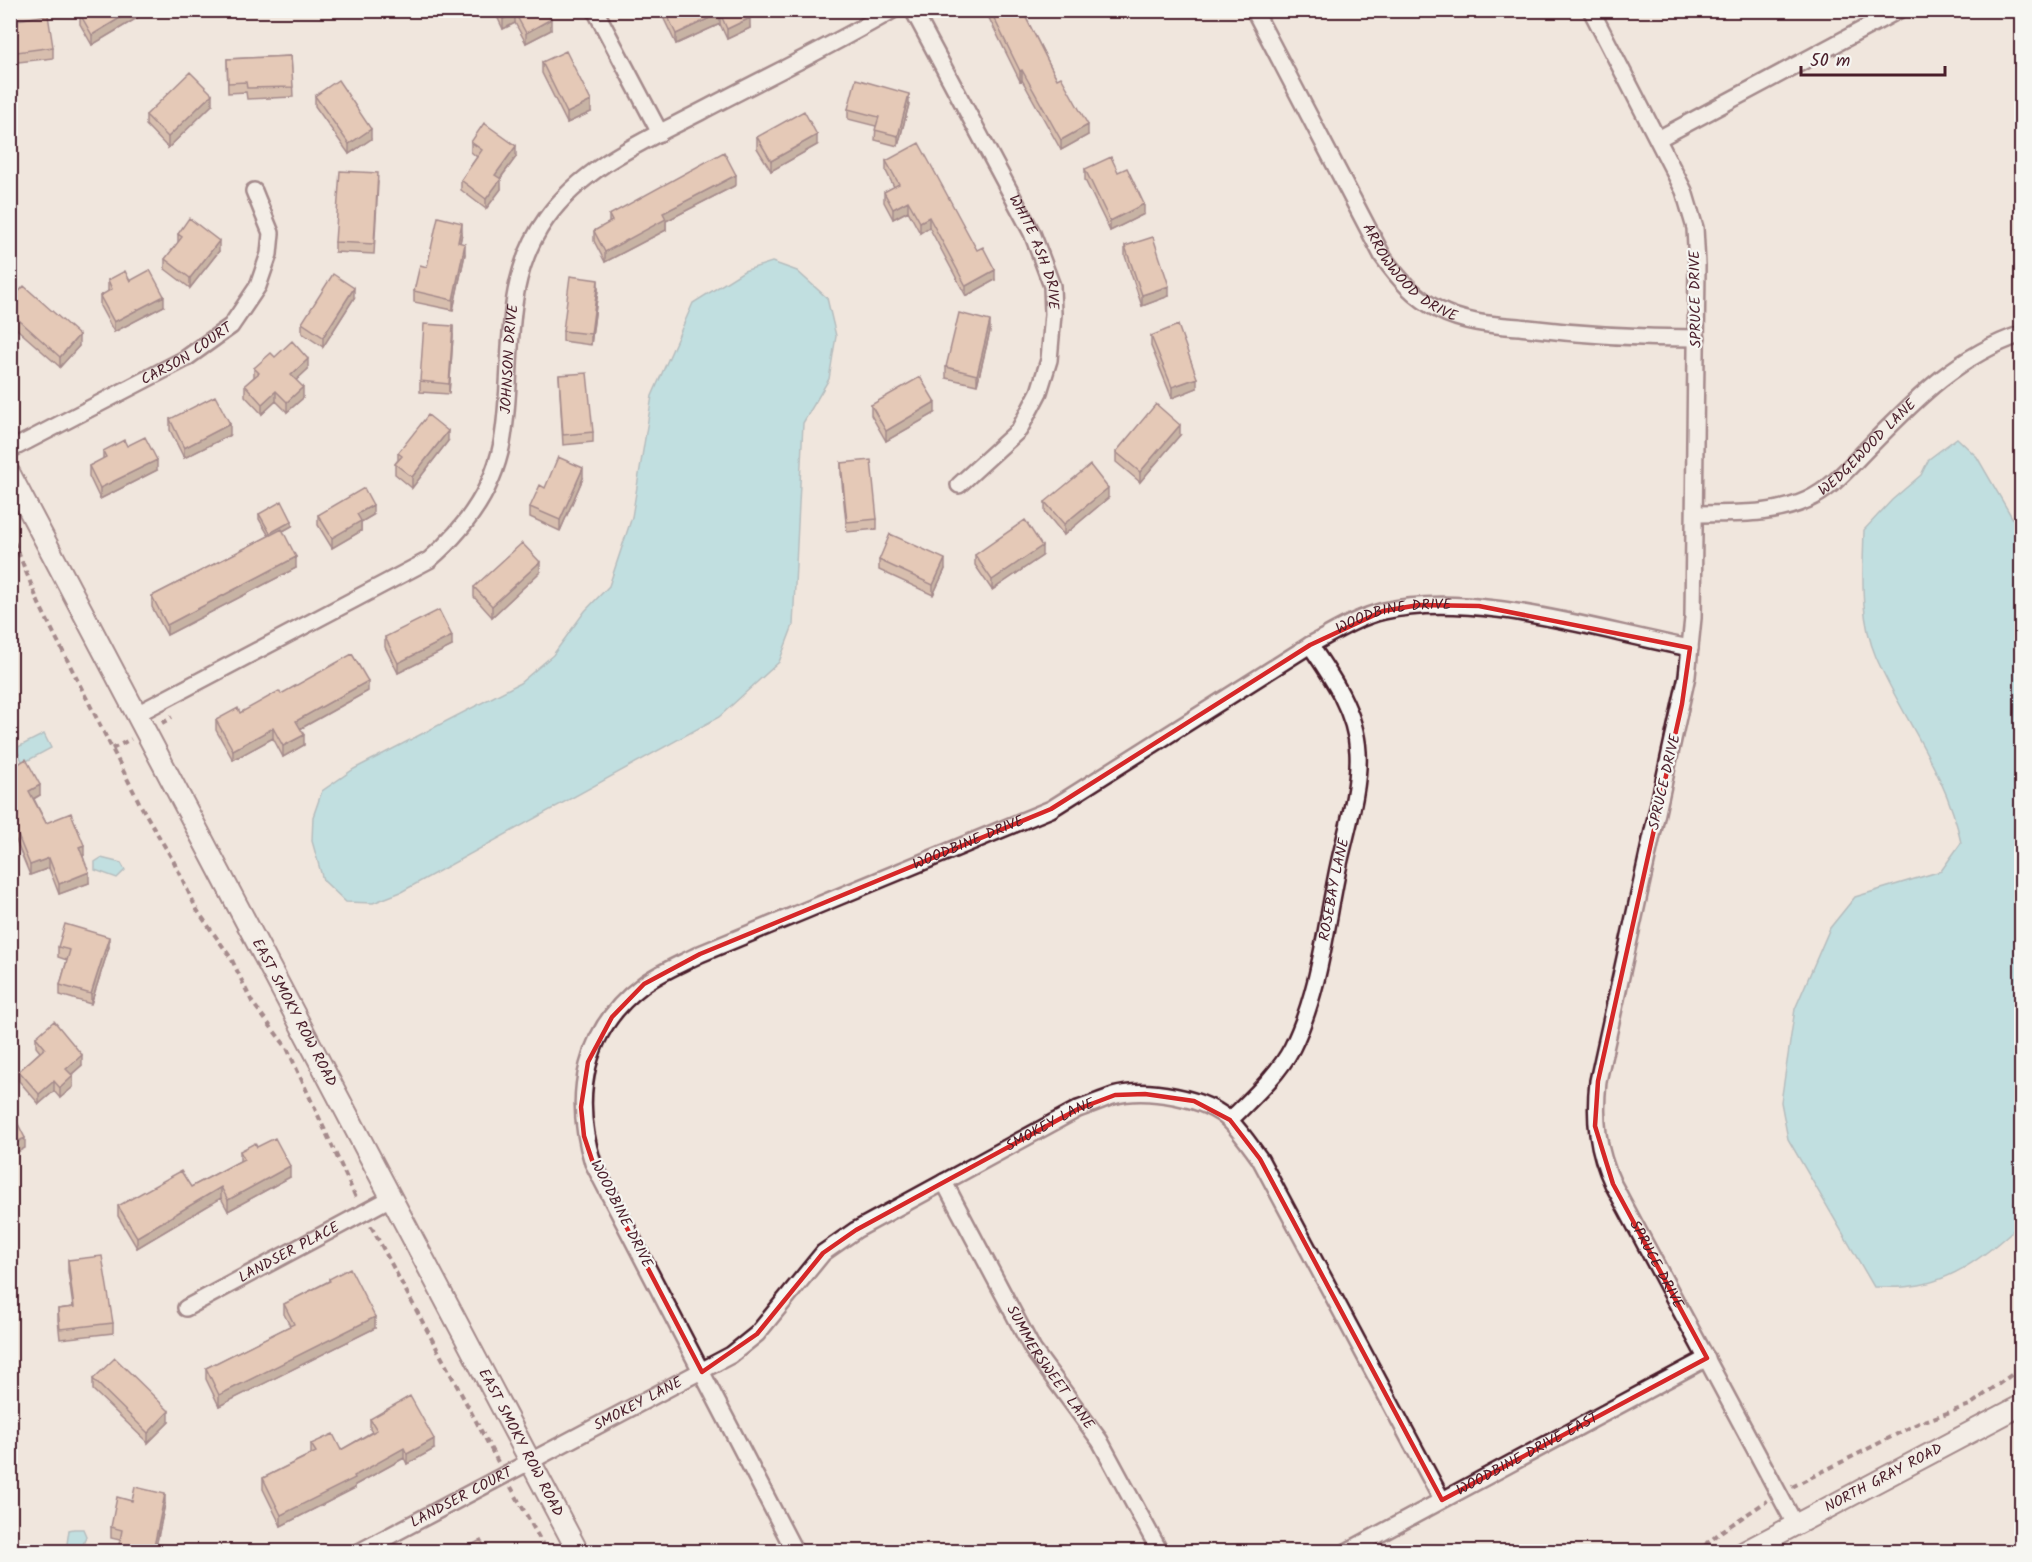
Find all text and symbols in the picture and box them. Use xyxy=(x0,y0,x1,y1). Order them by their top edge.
scale bar xyxy=(1801,39,1945,77)
text: 50 m xyxy=(1810,47,1850,76)
street label: WHITE ASH DRIVE xyxy=(1002,190,1065,311)
street label: ARROWWOOD DRIVE xyxy=(1356,219,1462,329)
street label: SPRUCE DRIVE xyxy=(1683,249,1709,348)
street label: JOHNSON DRIVE xyxy=(494,302,526,415)
street label: CARSON COURT xyxy=(137,316,239,392)
street label: WEDGEWOOD LANE xyxy=(1813,393,1923,503)
street label: WOODBINE DRIVE xyxy=(1331,593,1453,641)
street label: SPRUCE DRIVE xyxy=(1642,731,1688,832)
street label: WOODBINE DRIVE xyxy=(909,809,1029,877)
street label: ROSEBAY LANE xyxy=(1313,835,1357,943)
street label: EAST SMOKY ROW ROAD xyxy=(245,934,343,1092)
street label: SMOKEY LANE xyxy=(1001,1092,1099,1158)
street label: WOODBINE DRIVE xyxy=(583,1156,659,1273)
street label: LANDSER PLACE xyxy=(234,1215,345,1290)
street label: SPRUCE DRIVE xyxy=(1623,1216,1690,1314)
street label: SUMMERSWEET LANE xyxy=(999,1301,1101,1436)
street label: EAST SMOKY ROW ROAD xyxy=(471,1364,570,1522)
street label: SMOKEY LANE xyxy=(590,1370,688,1438)
street label: WOODBINE DRIVE EAST xyxy=(1452,1405,1605,1503)
street label: NORTH GRAY ROAD xyxy=(1820,1437,1947,1519)
street label: LANDSER COURT xyxy=(406,1460,519,1535)

